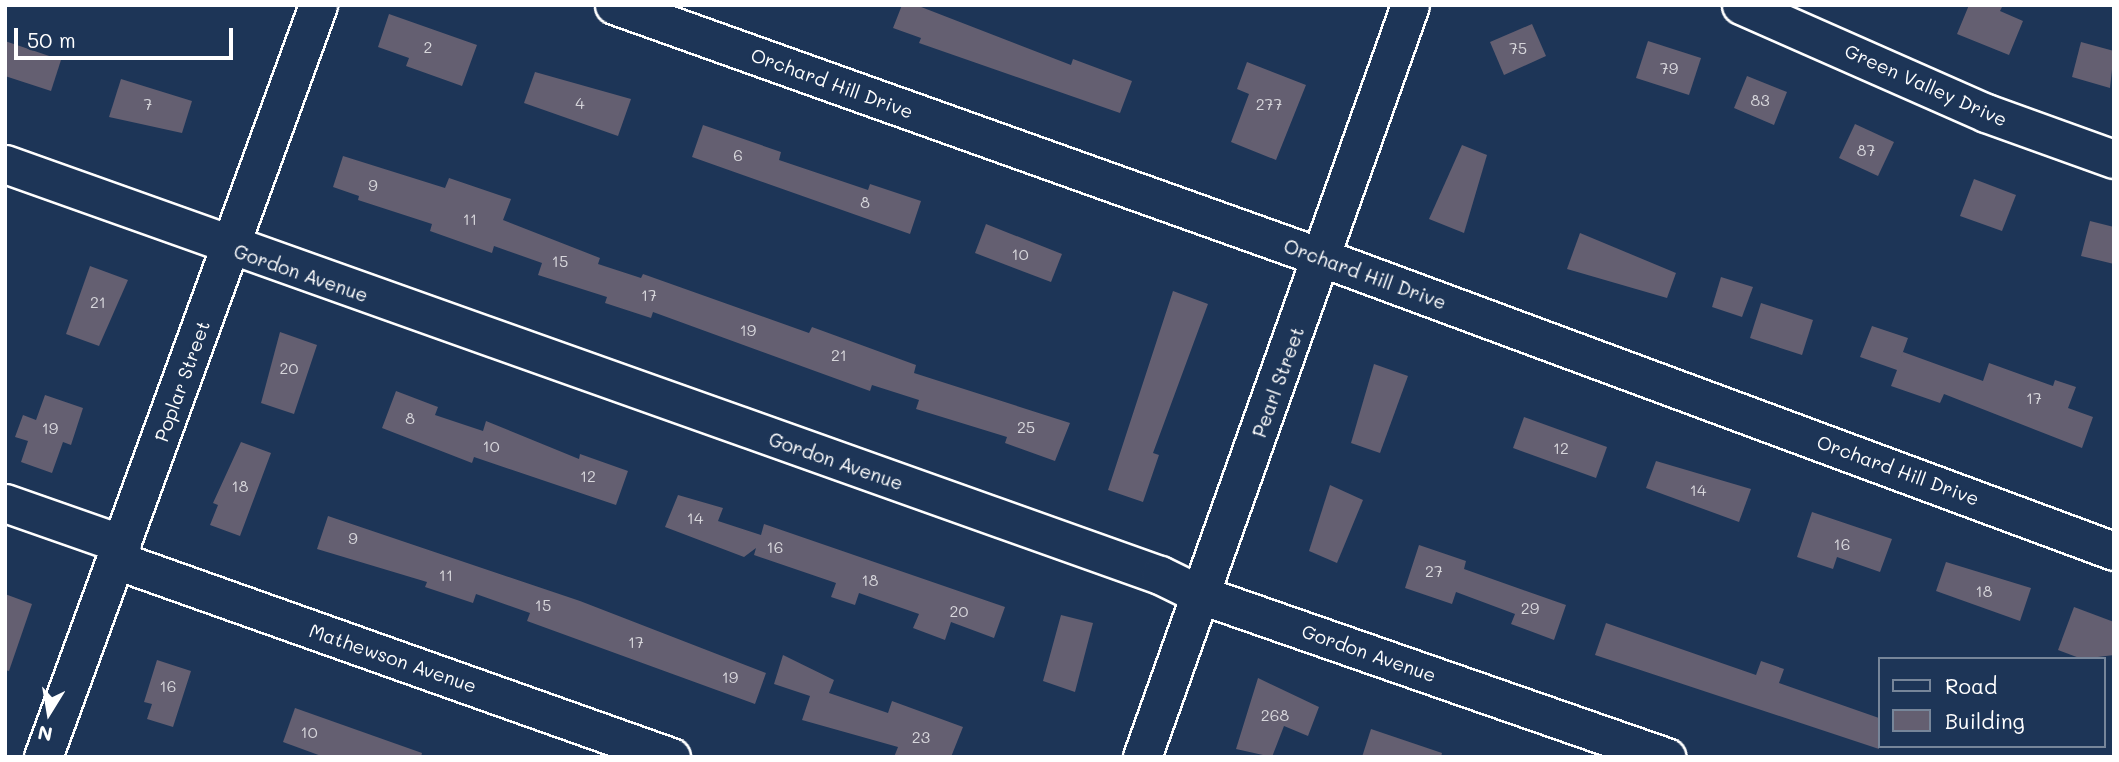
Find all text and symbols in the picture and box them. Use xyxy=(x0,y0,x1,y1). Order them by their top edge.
scale bar xyxy=(18,14,236,58)
text: 50 m xyxy=(27,26,76,53)
house number: 2 xyxy=(424,37,432,57)
house number: 75 xyxy=(1509,38,1527,58)
street label: Green Valley Drive xyxy=(1841,39,2011,131)
street label: Orchard Hill Drive xyxy=(748,43,916,123)
house number: 79 xyxy=(1660,58,1678,78)
house number: 83 xyxy=(1750,90,1770,110)
house number: 4 xyxy=(575,93,585,113)
house number: 7 xyxy=(144,94,152,114)
house number: 277 xyxy=(1256,94,1282,114)
house number: 87 xyxy=(1857,140,1875,160)
house number: 6 xyxy=(733,145,743,165)
house number: 9 xyxy=(368,175,378,195)
house number: 8 xyxy=(860,192,870,212)
house number: 11 xyxy=(463,209,477,229)
street label: Orchard Hill Drive xyxy=(1281,234,1449,314)
street label: Gordon Avenue xyxy=(231,239,371,307)
house number: 10 xyxy=(1011,244,1029,264)
house number: 15 xyxy=(552,251,568,271)
house number: 17 xyxy=(641,285,657,305)
house number: 21 xyxy=(90,292,106,312)
street label: Poplar Street xyxy=(150,317,214,445)
house number: 19 xyxy=(740,320,756,340)
street label: Pearl Street xyxy=(1247,324,1309,440)
house number: 21 xyxy=(831,345,847,365)
house number: 20 xyxy=(280,358,298,378)
house number: 17 xyxy=(2026,388,2042,408)
house number: 8 xyxy=(405,408,415,428)
house number: 25 xyxy=(1017,417,1035,437)
house number: 19 xyxy=(42,418,58,438)
street label: Gordon Avenue xyxy=(766,427,906,495)
street label: Orchard Hill Drive xyxy=(1814,430,1982,510)
house number: 10 xyxy=(482,436,500,456)
house number: 12 xyxy=(1553,438,1569,458)
house number: 12 xyxy=(580,466,596,486)
house number: 18 xyxy=(232,476,248,496)
house number: 14 xyxy=(1690,480,1706,500)
house number: 14 xyxy=(687,508,703,528)
house number: 9 xyxy=(348,528,358,548)
house number: 16 xyxy=(1834,534,1850,554)
house number: 16 xyxy=(767,537,783,557)
house number: 27 xyxy=(1425,561,1443,581)
house number: 11 xyxy=(439,565,453,585)
house number: 18 xyxy=(862,570,878,590)
house number: 18 xyxy=(1976,581,1992,601)
house number: 15 xyxy=(535,595,551,615)
house number: 29 xyxy=(1521,598,1539,618)
house number: 20 xyxy=(950,601,968,621)
street label: Mathewson Avenue xyxy=(306,619,480,697)
street label: Gordon Avenue xyxy=(1299,619,1439,687)
house number: 17 xyxy=(628,632,644,652)
legend xyxy=(1878,657,2105,748)
house number: 19 xyxy=(722,667,738,687)
text: Road xyxy=(1945,672,1997,699)
house number: 16 xyxy=(160,676,176,696)
north arrow xyxy=(14,678,84,748)
house number: 268 xyxy=(1261,705,1289,725)
text: Building xyxy=(1945,707,2025,734)
text: N xyxy=(35,720,54,748)
house number: 10 xyxy=(300,722,318,742)
house number: 23 xyxy=(912,727,930,747)

